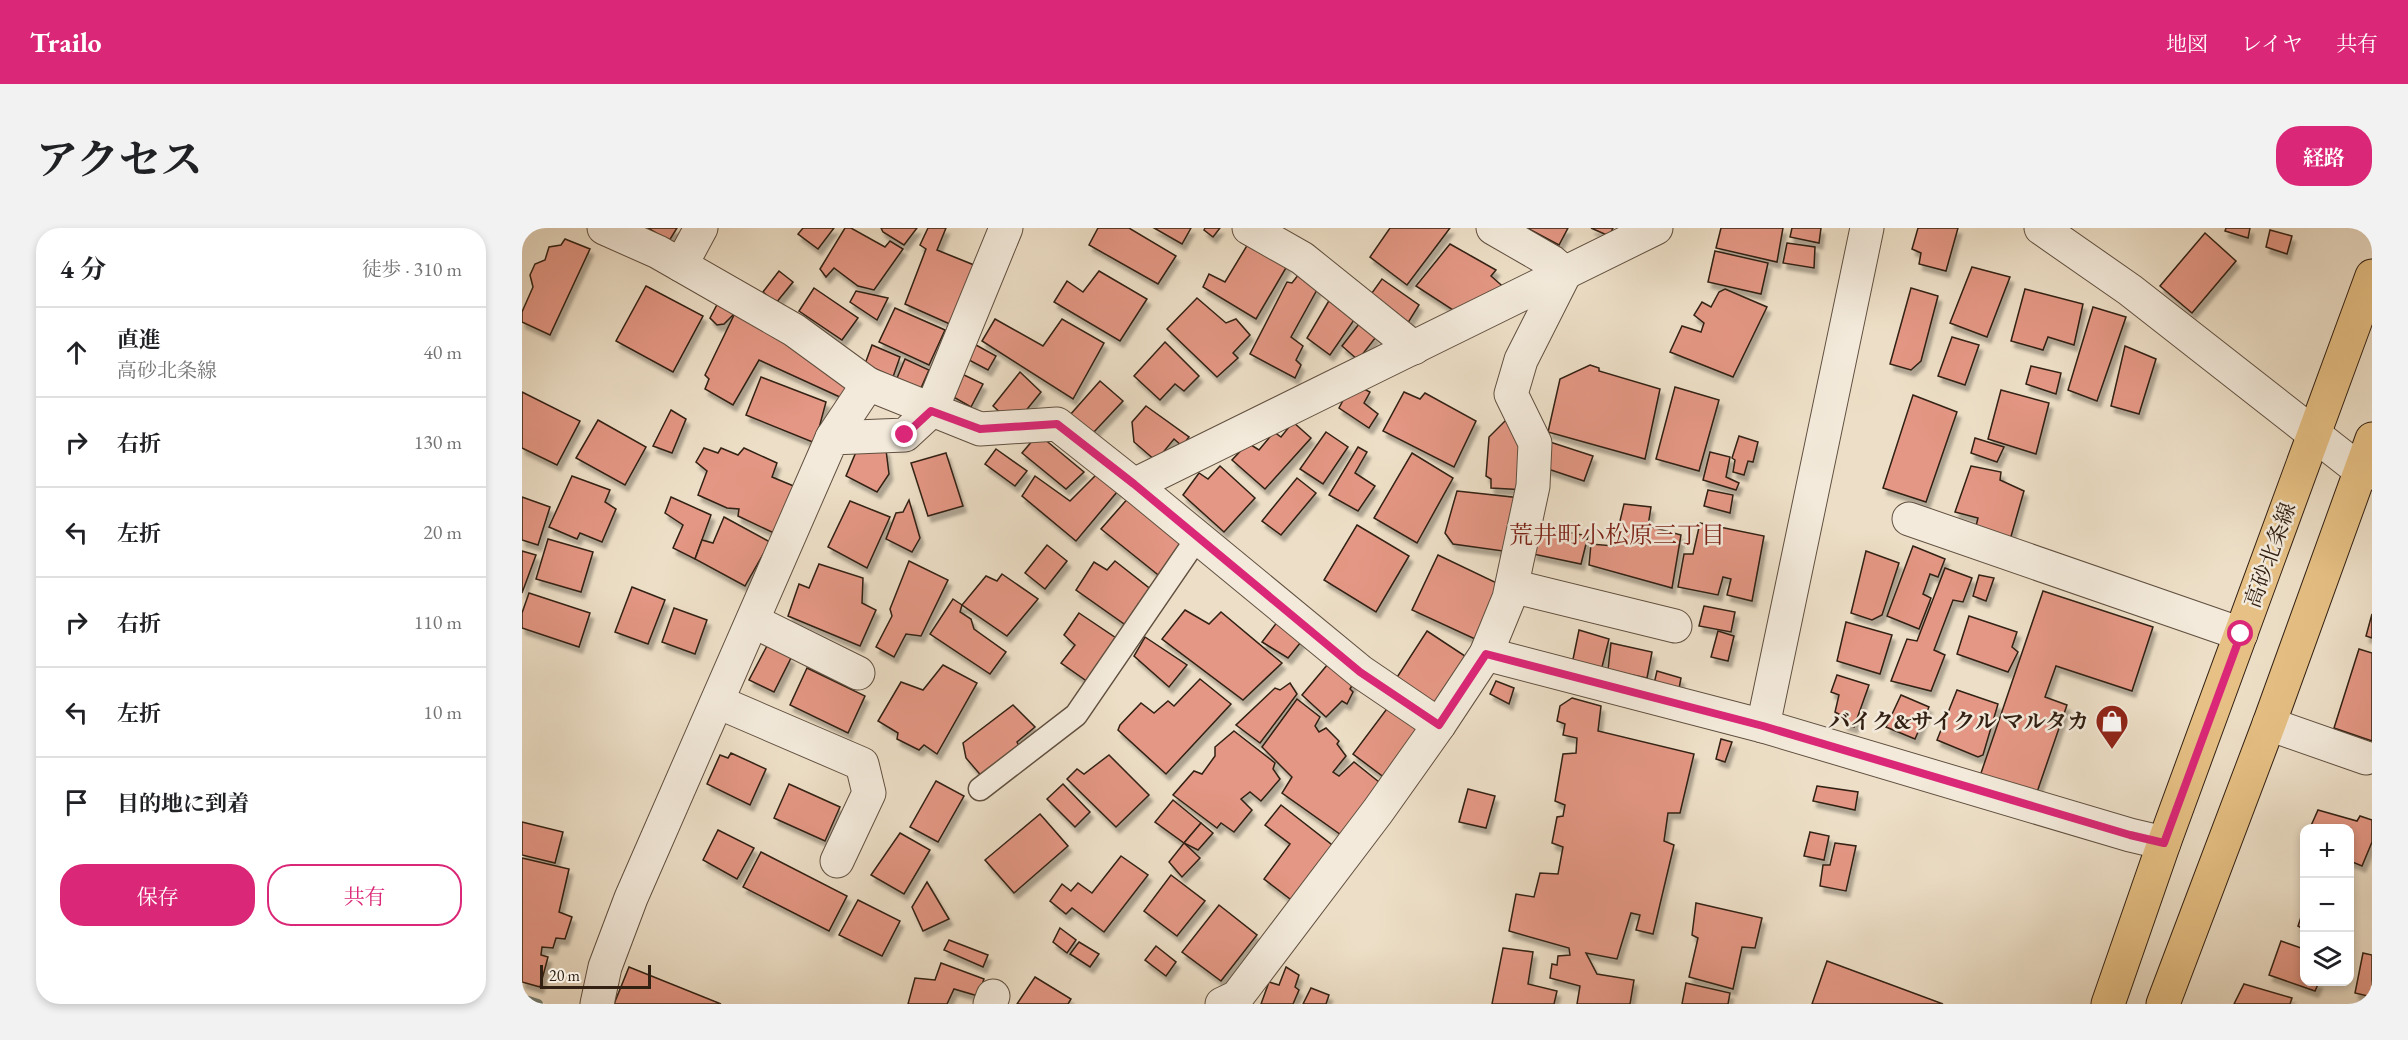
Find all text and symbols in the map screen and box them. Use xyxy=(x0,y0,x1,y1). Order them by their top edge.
text: Trailo xyxy=(30,24,102,60)
text: 地図 xyxy=(2166,30,2208,57)
text: レイヤ xyxy=(2241,30,2303,57)
text: 共有 xyxy=(2336,30,2378,57)
button: 経路 xyxy=(2276,126,2372,186)
text: アクセス xyxy=(36,132,203,187)
text: 4 分 xyxy=(60,252,106,286)
text: 徒歩 · 310 m xyxy=(362,256,462,282)
text: 直進 xyxy=(117,325,161,354)
icon: ahead xyxy=(60,336,93,369)
text: 40 m xyxy=(423,339,462,365)
text: 高砂北条線 xyxy=(117,357,217,383)
route end xyxy=(891,421,917,447)
icon: right xyxy=(60,426,93,459)
text: 右折 xyxy=(117,429,161,458)
text: 130 m xyxy=(414,429,462,455)
street label: 高砂北条線 xyxy=(2238,498,2302,612)
icon: left xyxy=(60,516,93,549)
text: 左折 xyxy=(117,519,161,548)
text: 20 m xyxy=(423,519,462,545)
district label: 荒井町小松原三丁目 xyxy=(1509,519,1725,550)
icon: right xyxy=(60,606,93,639)
text: 右折 xyxy=(117,609,161,638)
text: 110 m xyxy=(414,609,462,635)
route start xyxy=(2227,620,2253,646)
icon: left xyxy=(60,696,93,729)
text: 左折 xyxy=(117,699,161,728)
text: 10 m xyxy=(423,699,462,725)
shop icon: バイク&サイクル マルタカ xyxy=(2094,703,2130,750)
place label: バイク&サイクル マルタカ xyxy=(1828,707,2089,736)
icon: arrive xyxy=(60,786,93,819)
text: 目的地に到着 xyxy=(117,789,249,818)
map controls xyxy=(2300,824,2354,986)
button: + xyxy=(2300,824,2354,878)
button: 保存 xyxy=(60,864,255,926)
button: 共有 xyxy=(267,864,462,926)
button: − xyxy=(2300,878,2354,932)
button: layers xyxy=(2300,932,2354,986)
scale bar xyxy=(540,962,651,990)
text: 20 m xyxy=(549,965,580,986)

